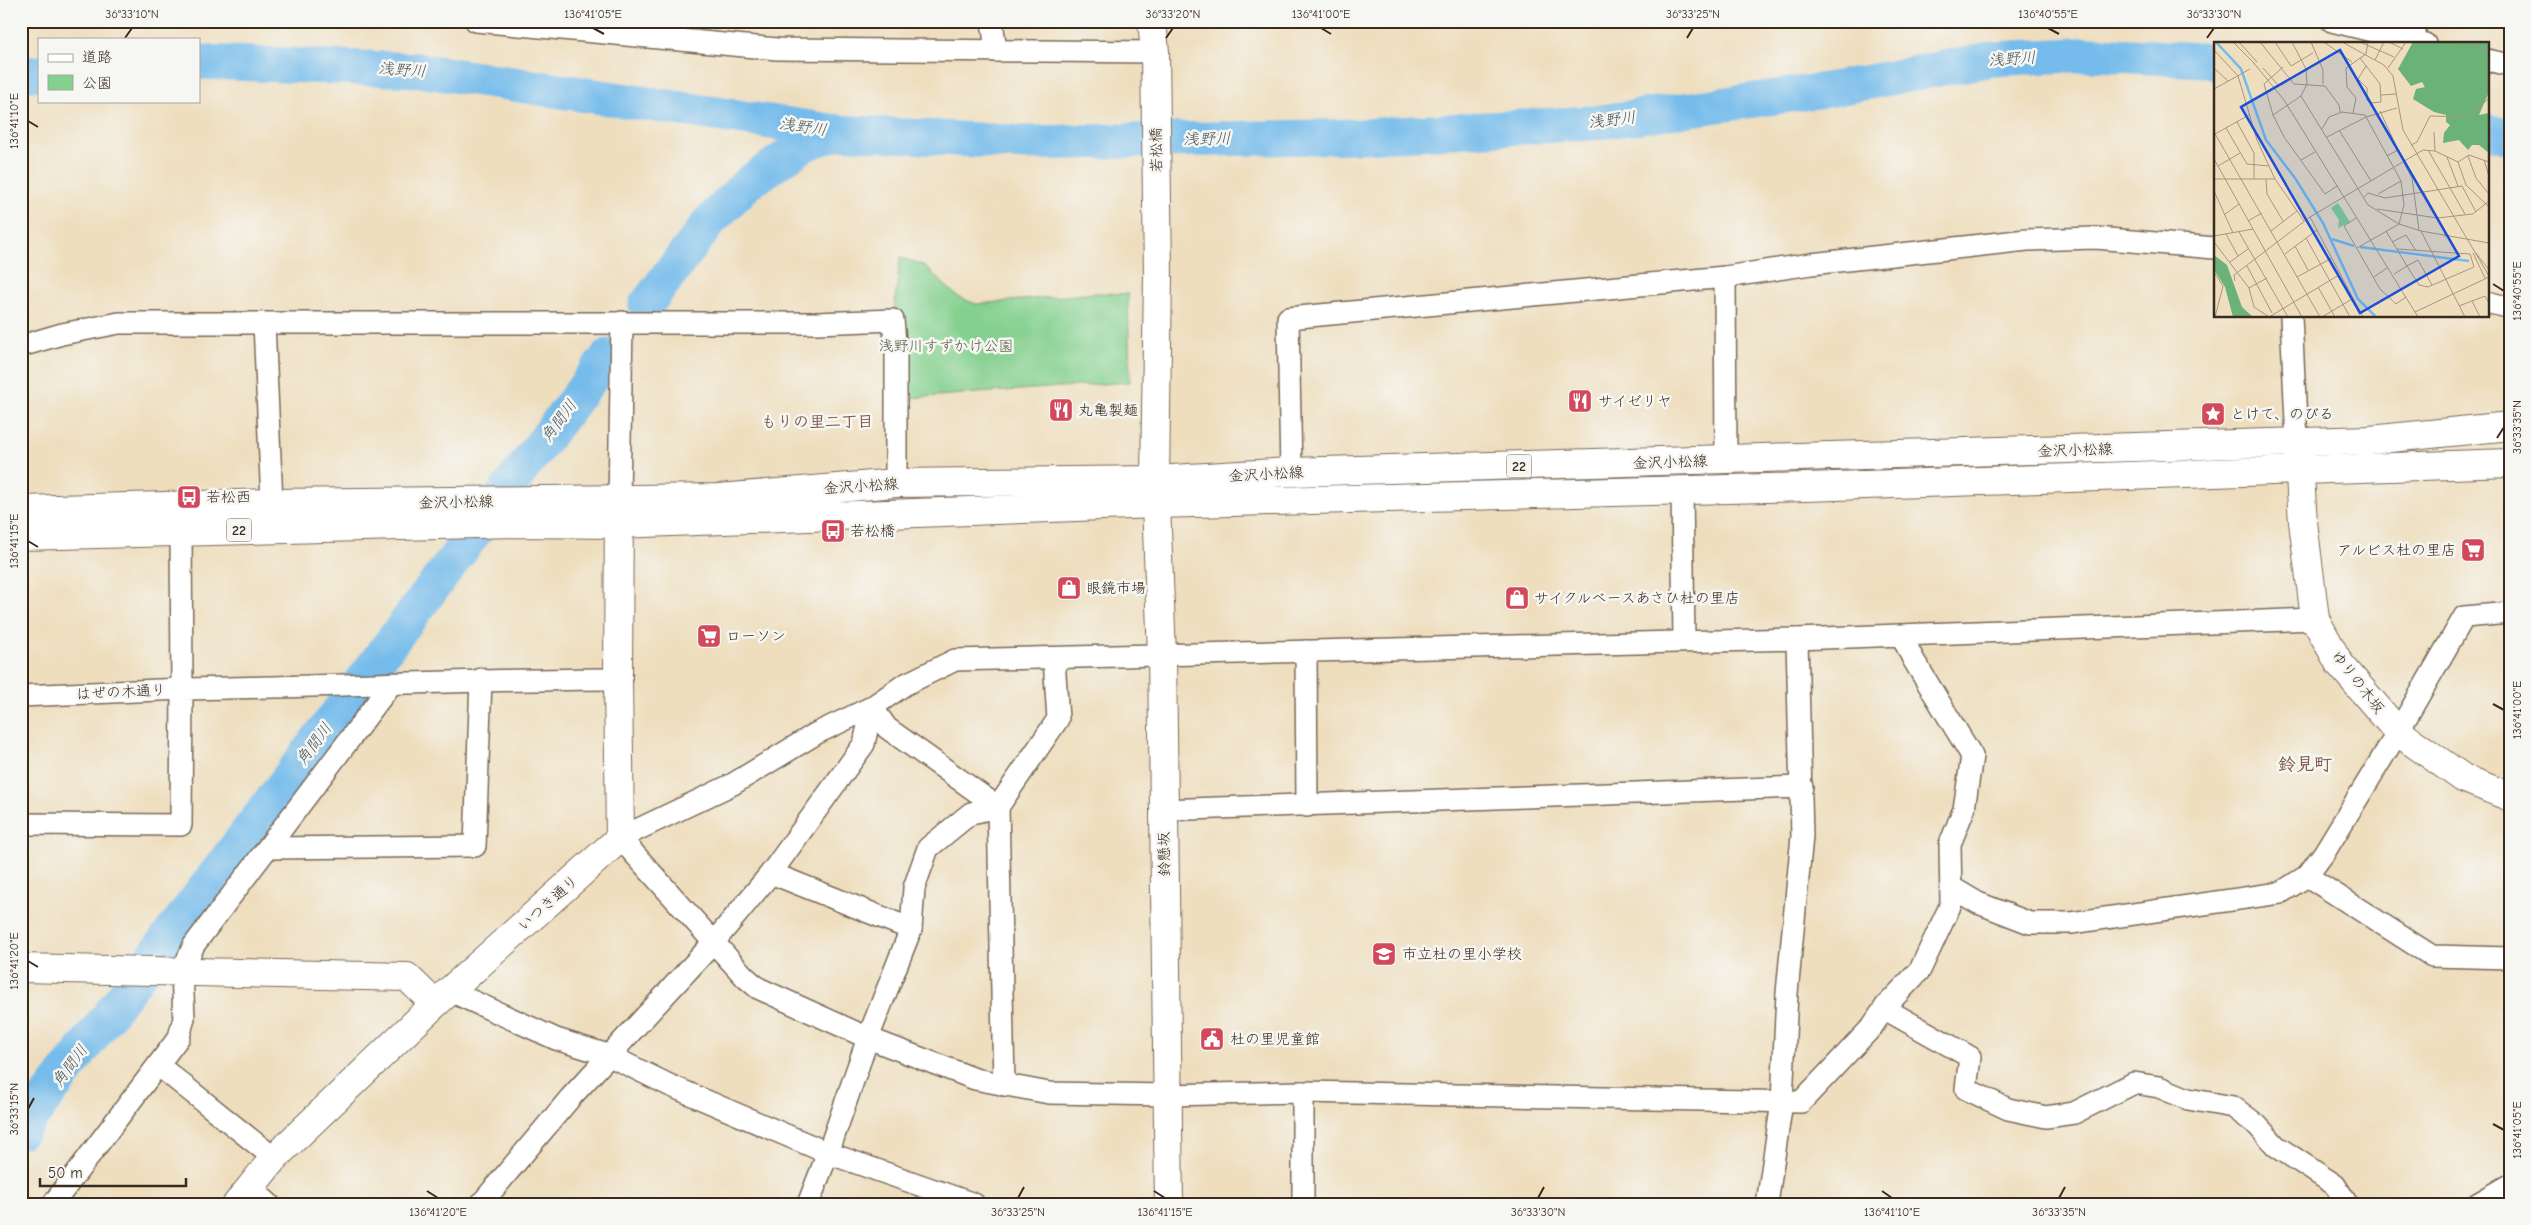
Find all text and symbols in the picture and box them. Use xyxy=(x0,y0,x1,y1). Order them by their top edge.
text: 36°33'10"N xyxy=(105,7,159,21)
text: 136°41'05"E xyxy=(564,7,622,21)
text: 36°33'20"N xyxy=(1146,7,1200,21)
text: 136°41'00"E xyxy=(1292,7,1350,21)
text: 36°33'25"N xyxy=(1666,7,1720,21)
text: 136°40'55"E xyxy=(2018,7,2078,21)
text: 36°33'30"N xyxy=(2187,7,2241,21)
legend xyxy=(38,38,200,102)
inset map xyxy=(2214,42,2488,318)
text: 道路 xyxy=(82,48,112,66)
water label: 浅野川 xyxy=(1987,48,2037,70)
water label: 浅野川 xyxy=(377,59,427,81)
text: 公園 xyxy=(82,74,112,92)
text: 136°41'10"E xyxy=(7,93,21,149)
water label: 浅野川 xyxy=(1587,108,1637,132)
water label: 浅野川 xyxy=(778,115,828,139)
street label: 若松橋 xyxy=(1147,127,1165,173)
water label: 浅野川 xyxy=(1183,130,1231,148)
text: 136°40'55"E xyxy=(2510,261,2524,321)
park label: 浅野川すずかけ公園 xyxy=(878,337,1014,355)
restaurant icon: サイゼリヤ xyxy=(1567,388,1593,414)
place label: サイゼリヤ xyxy=(1598,392,1672,410)
water label: 角間川 xyxy=(537,396,581,446)
restaurant icon: 丸亀製麺 xyxy=(1048,397,1074,423)
text: 36°33'35"N xyxy=(2510,400,2524,454)
place label: 丸亀製麺 xyxy=(1078,401,1138,419)
place icon: とけて、のびる xyxy=(2200,401,2226,427)
place label: とけて、のびる xyxy=(2230,405,2334,423)
district label: もりの里二丁目 xyxy=(761,413,873,431)
street label: 金沢小松線 xyxy=(2037,440,2113,460)
street label: 金沢小松線 xyxy=(1632,452,1708,472)
road number: 22 xyxy=(1506,454,1532,478)
street label: 金沢小松線 xyxy=(1228,463,1304,485)
street label: 金沢小松線 xyxy=(823,474,899,498)
bus stop icon: 若松西 xyxy=(176,484,202,510)
place label: 若松西 xyxy=(206,488,251,506)
street label: 金沢小松線 xyxy=(418,492,494,512)
text: 136°41'15"E xyxy=(7,514,21,569)
road number: 22 xyxy=(226,518,252,542)
bus stop icon: 若松橋 xyxy=(820,518,846,544)
place label: 若松橋 xyxy=(850,522,895,540)
supermarket icon: アルビス杜の里店 xyxy=(2460,537,2486,563)
place label: アルビス杜の里店 xyxy=(2337,541,2456,559)
shop icon: 眼鏡市場 xyxy=(1056,575,1082,601)
place label: 眼鏡市場 xyxy=(1086,579,1146,597)
shop icon: サイクルベースあさひ杜の里店 xyxy=(1504,585,1530,611)
place label: サイクルベースあさひ杜の里店 xyxy=(1534,589,1740,607)
supermarket icon: ローソン xyxy=(696,623,722,649)
place label: ローソン xyxy=(726,627,786,645)
street label: ゆりの木坂 xyxy=(2328,647,2388,717)
street label: はぜの木通り xyxy=(76,681,166,703)
text: 136°41'00"E xyxy=(2510,681,2524,739)
water label: 角間川 xyxy=(292,719,336,769)
district label: 鈴見町 xyxy=(2278,754,2332,775)
street label: 鈴懸坂 xyxy=(1155,831,1173,877)
street label: いつき通り xyxy=(514,871,582,935)
text: 136°41'20"E xyxy=(7,932,21,990)
school or university icon: 市立杜の里小学校 xyxy=(1371,941,1397,967)
place label: 市立杜の里小学校 xyxy=(1402,945,1522,963)
public building icon: 杜の里児童館 xyxy=(1199,1026,1225,1052)
place label: 杜の里児童館 xyxy=(1230,1030,1320,1048)
water label: 角間川 xyxy=(48,1041,92,1091)
text: 36°33'15"N xyxy=(7,1083,21,1135)
text: 136°41'05"E xyxy=(2510,1101,2524,1159)
scale bar xyxy=(40,1155,186,1187)
text: 50 m xyxy=(48,1164,83,1182)
text: 136°41'20"E xyxy=(409,1205,467,1219)
text: 36°33'25"N xyxy=(991,1205,1045,1219)
text: 136°41'15"E xyxy=(1138,1205,1193,1219)
text: 36°33'30"N xyxy=(1511,1205,1565,1219)
text: 136°41'10"E xyxy=(1864,1205,1920,1219)
text: 36°33'35"N xyxy=(2032,1205,2086,1219)

